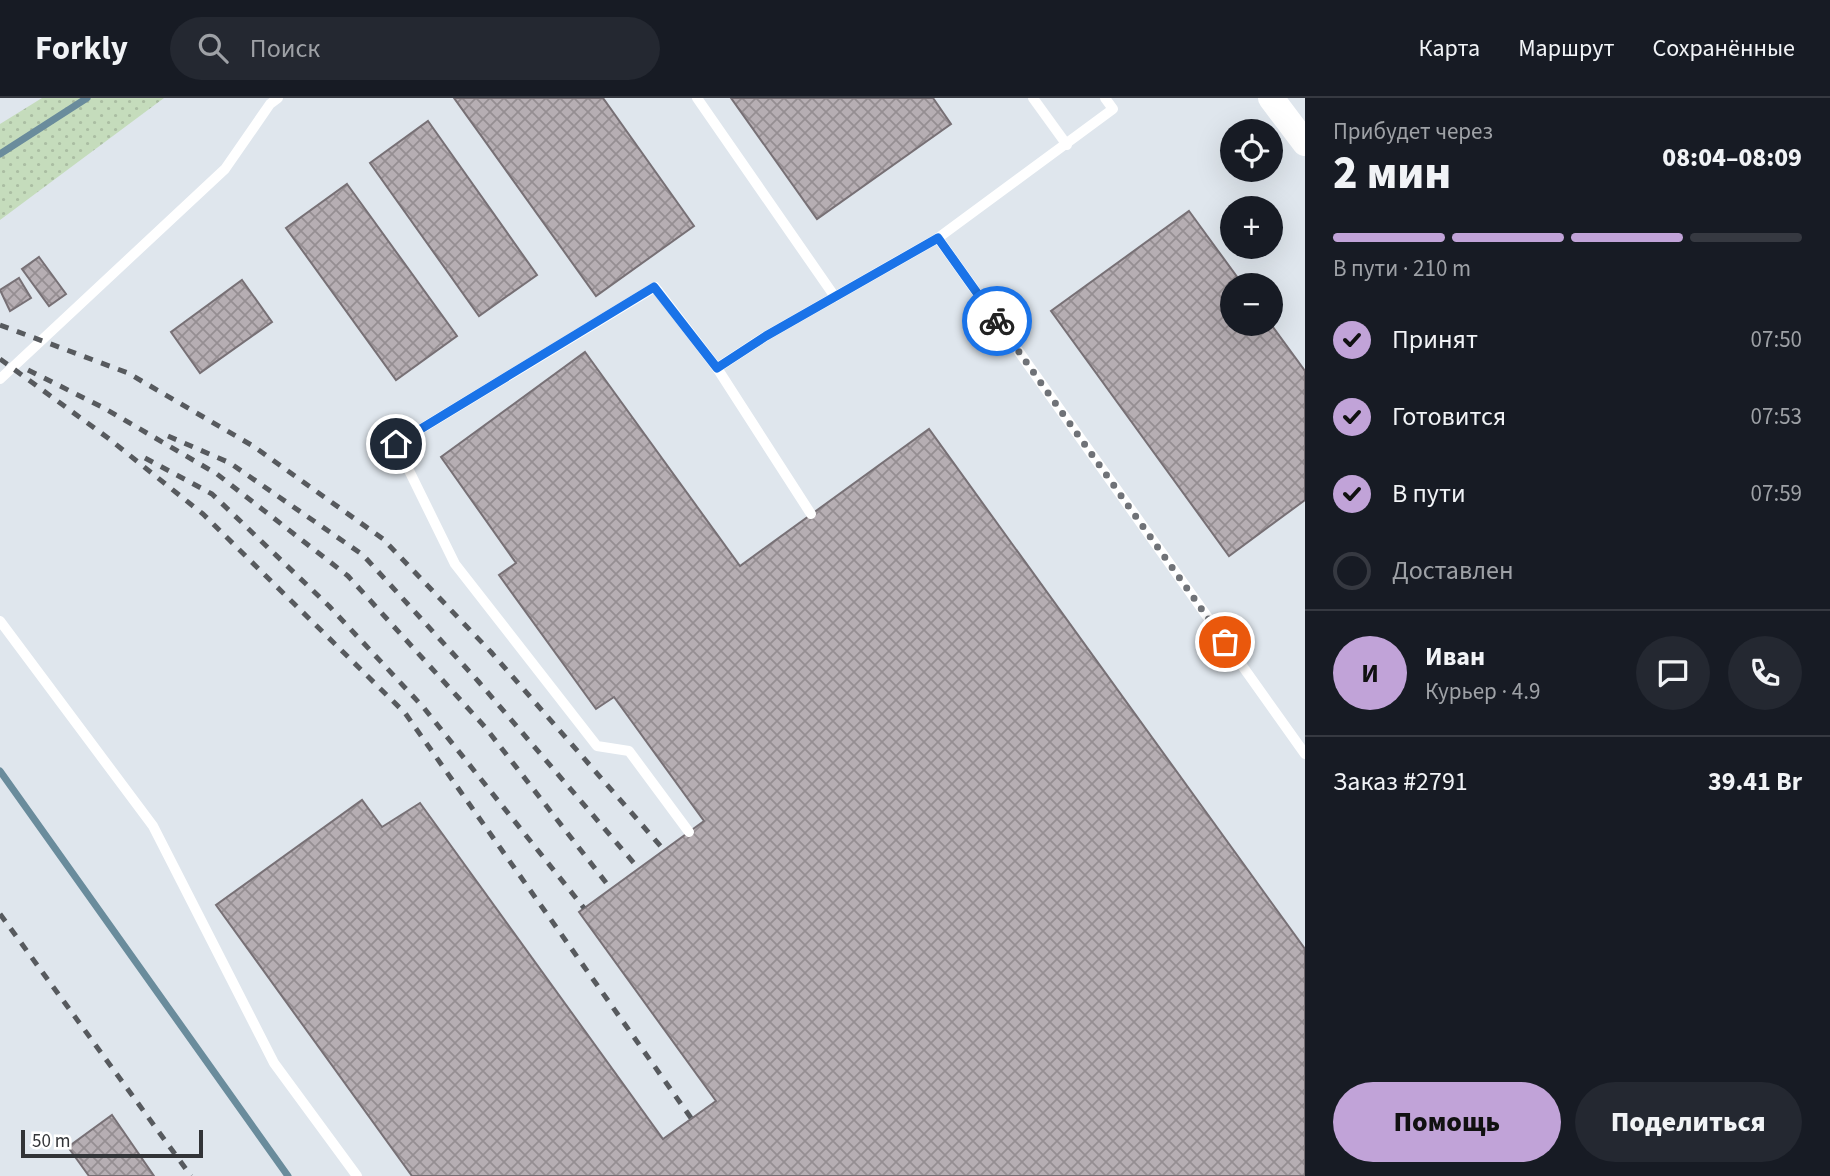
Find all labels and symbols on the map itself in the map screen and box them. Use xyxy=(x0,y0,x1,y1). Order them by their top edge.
courier xyxy=(962,286,1032,356)
pin xyxy=(366,414,426,474)
pin xyxy=(1195,612,1255,672)
scale bar xyxy=(21,1127,203,1159)

